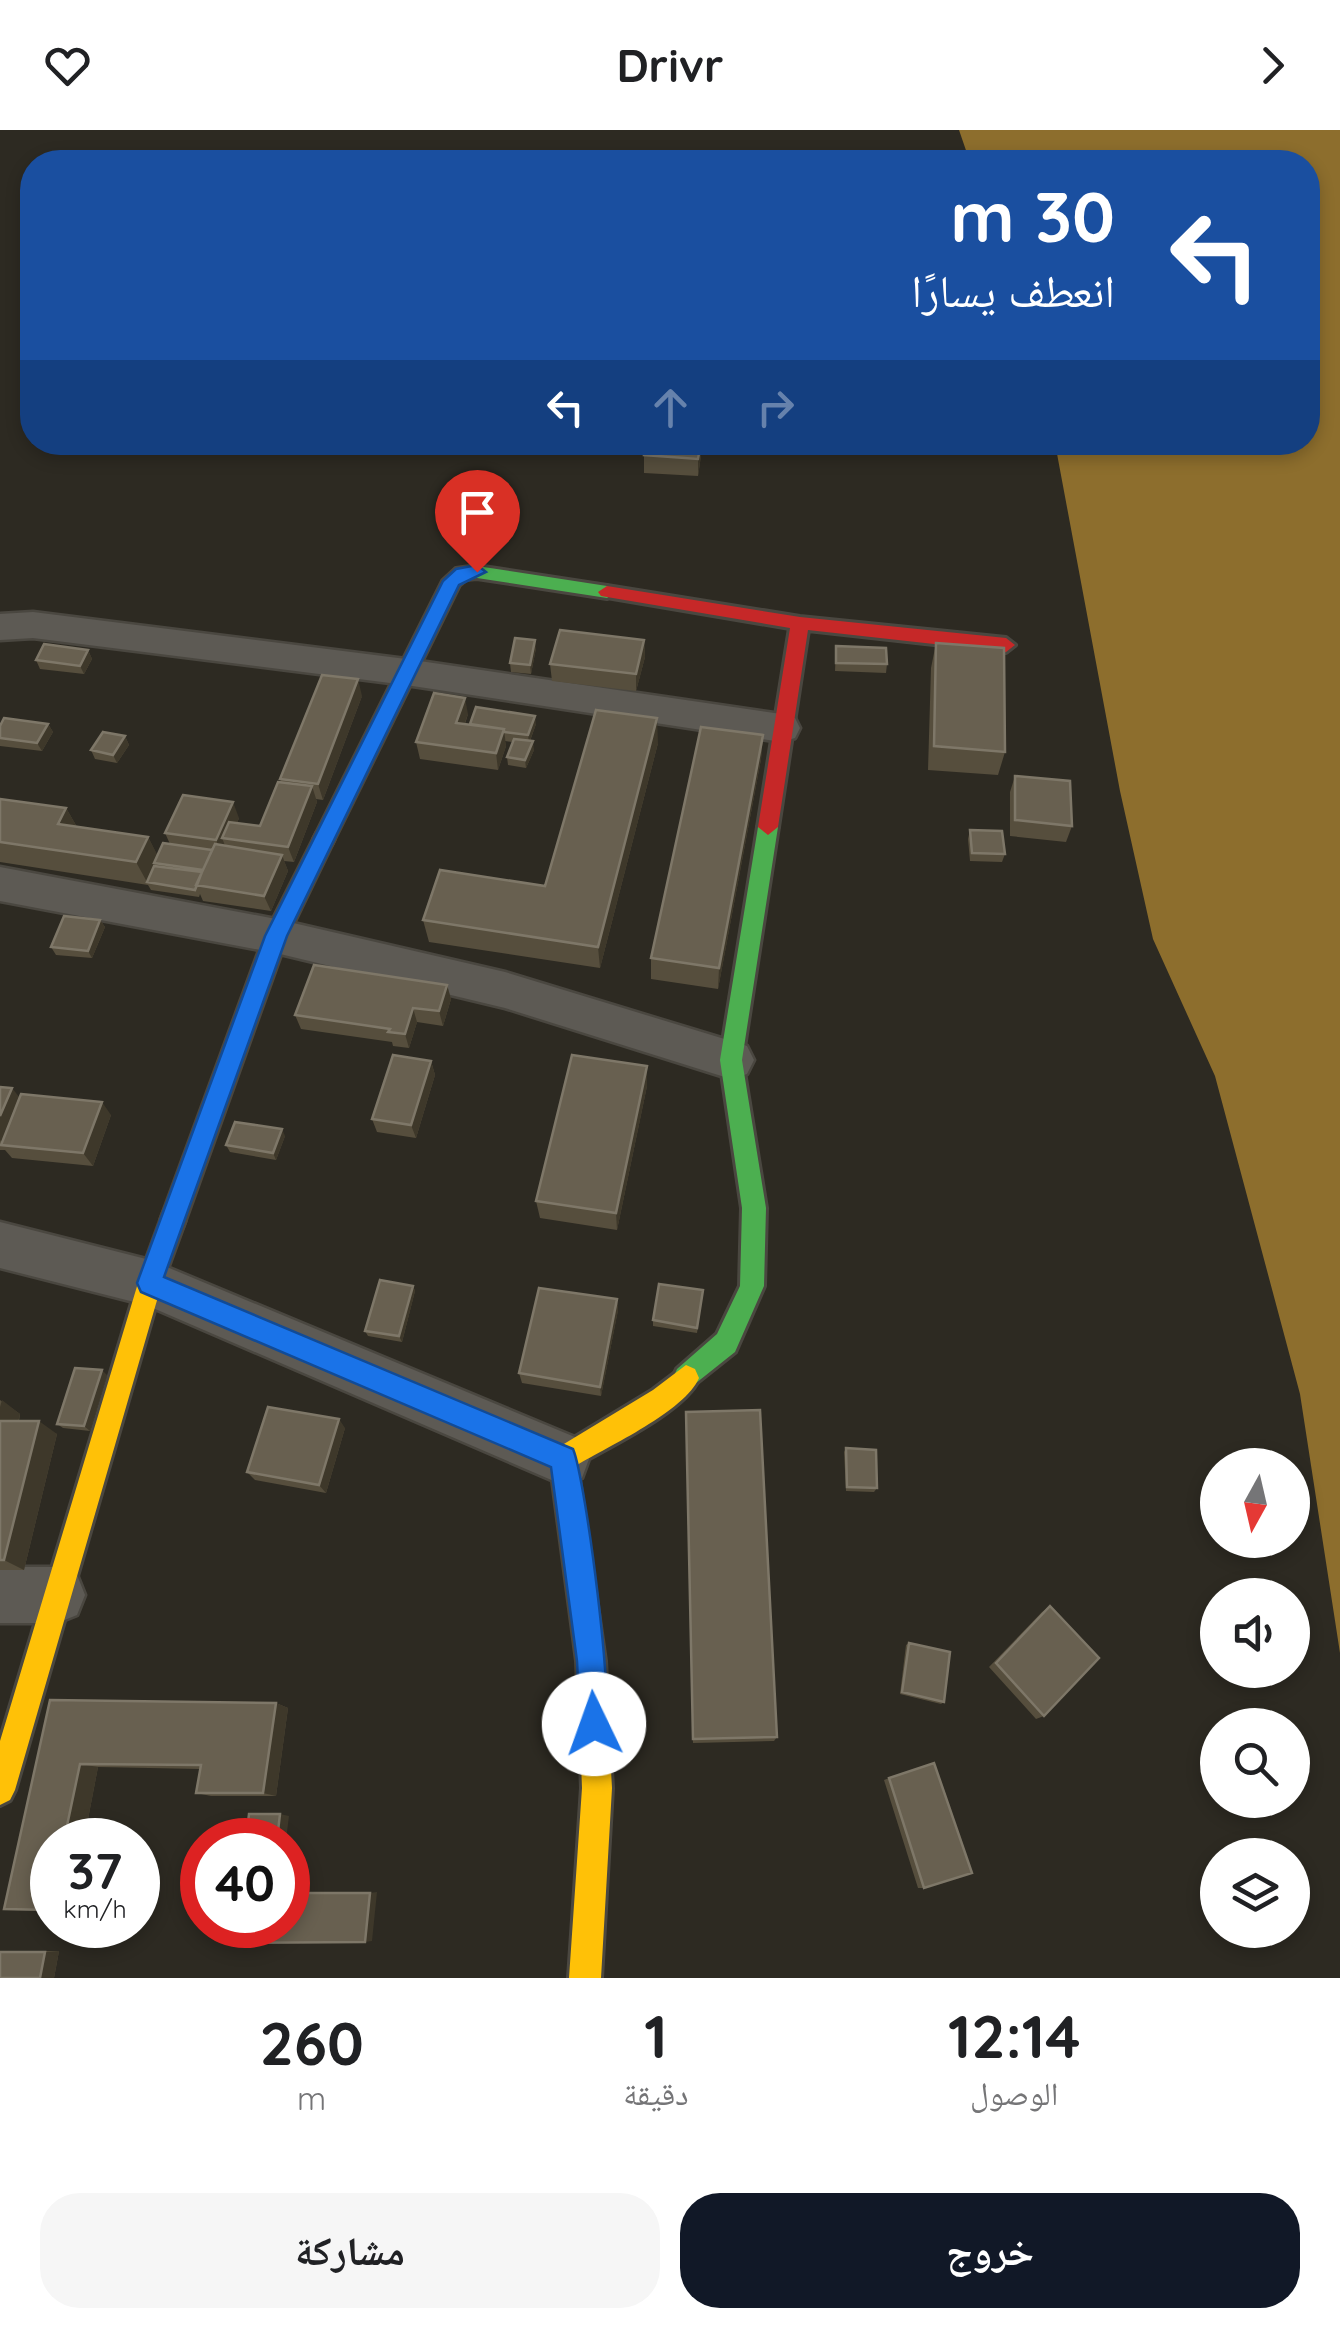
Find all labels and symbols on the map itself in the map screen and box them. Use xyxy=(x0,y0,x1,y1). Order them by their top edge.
pin xyxy=(435,470,520,573)
north arrow xyxy=(1200,1448,1310,1558)
position arrow xyxy=(542,1672,646,1776)
speed limit sign: 40 xyxy=(180,1818,310,1948)

